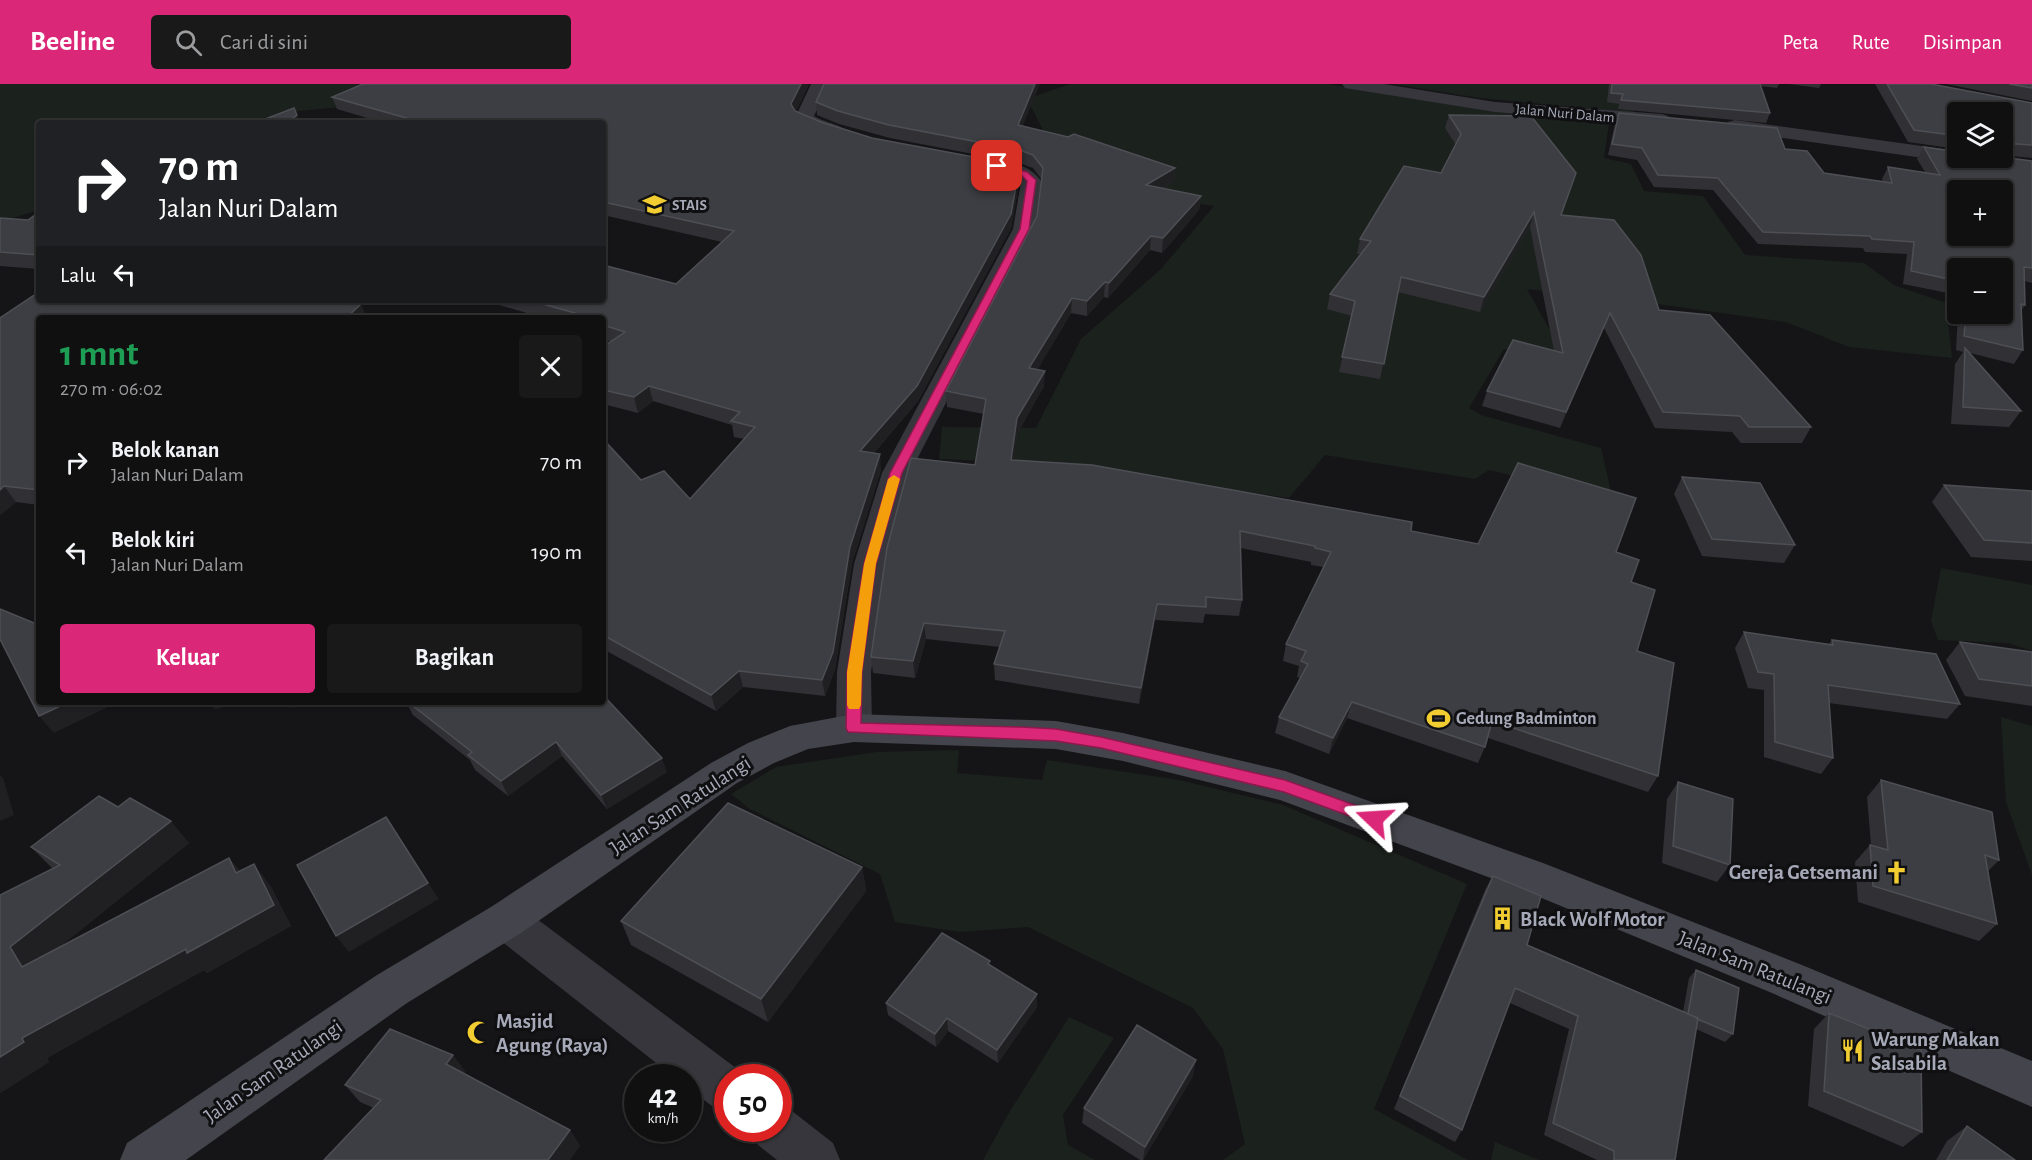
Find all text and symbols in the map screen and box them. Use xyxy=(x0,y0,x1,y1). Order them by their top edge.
search box xyxy=(151,15,571,69)
icon: search xyxy=(172,26,205,59)
text: Beeline xyxy=(30,28,115,56)
text: Cari di sini xyxy=(220,31,308,53)
text: Peta xyxy=(1783,32,1819,53)
text: Rute xyxy=(1852,32,1890,53)
text: Disimpan xyxy=(1923,32,2002,53)
street label: Jalan Nuri Dalam xyxy=(1515,102,1615,125)
map controls xyxy=(1947,102,2013,324)
button: layers xyxy=(1947,102,2013,168)
pin xyxy=(971,140,1022,191)
icon: right xyxy=(60,144,138,222)
text: 70 m xyxy=(159,146,239,188)
icon: arrive xyxy=(980,149,1013,182)
button: + xyxy=(1947,180,2013,246)
school or university icon: STAIS xyxy=(641,192,667,218)
text: Jalan Nuri Dalam xyxy=(159,195,338,222)
place label: STAIS xyxy=(672,198,707,213)
icon: left xyxy=(108,258,141,291)
button: − xyxy=(1947,258,2013,324)
text: Lalu xyxy=(60,264,96,286)
button: close xyxy=(519,335,582,398)
text: 1 mnt xyxy=(60,336,138,372)
text: 270 m · 06:02 xyxy=(60,379,163,399)
text: Belok kanan xyxy=(111,439,219,461)
icon: right xyxy=(60,446,93,479)
text: 70 m xyxy=(540,451,582,473)
text: Jalan Nuri Dalam xyxy=(111,465,244,485)
text: Belok kiri xyxy=(111,529,195,551)
icon: left xyxy=(60,536,93,569)
text: 190 m xyxy=(531,541,582,563)
text: Jalan Nuri Dalam xyxy=(111,555,244,575)
button: Keluar xyxy=(60,624,315,693)
button: Bagikan xyxy=(327,624,582,693)
sports icon: Gedung Badminton xyxy=(1425,705,1451,731)
place label: Gedung Badminton xyxy=(1456,710,1597,728)
street label: Jalan Sam Ratulangi xyxy=(606,752,754,859)
position arrow xyxy=(1342,787,1406,851)
church icon: Gereja Getsemani xyxy=(1883,859,1909,885)
place label: Gereja Getsemani xyxy=(1729,862,1878,883)
building icon: Black Wolf Motor xyxy=(1489,906,1515,932)
place label: Black Wolf Motor xyxy=(1520,909,1665,930)
street label: Jalan Sam Ratulangi xyxy=(1675,927,1834,1008)
place label: Masjid Agung (Raya) xyxy=(496,1011,609,1056)
street label: Jalan Sam Ratulangi xyxy=(200,1016,346,1127)
mosque icon: Masjid Agung (Raya) xyxy=(465,1020,491,1046)
place label: Warung Makan Salsabila xyxy=(1871,1029,2000,1074)
restaurant icon: Warung Makan Salsabila xyxy=(1840,1038,1866,1064)
speed limit sign: 50 xyxy=(714,1064,792,1142)
text: 42 xyxy=(648,1081,678,1111)
text: km/h xyxy=(648,1111,678,1126)

